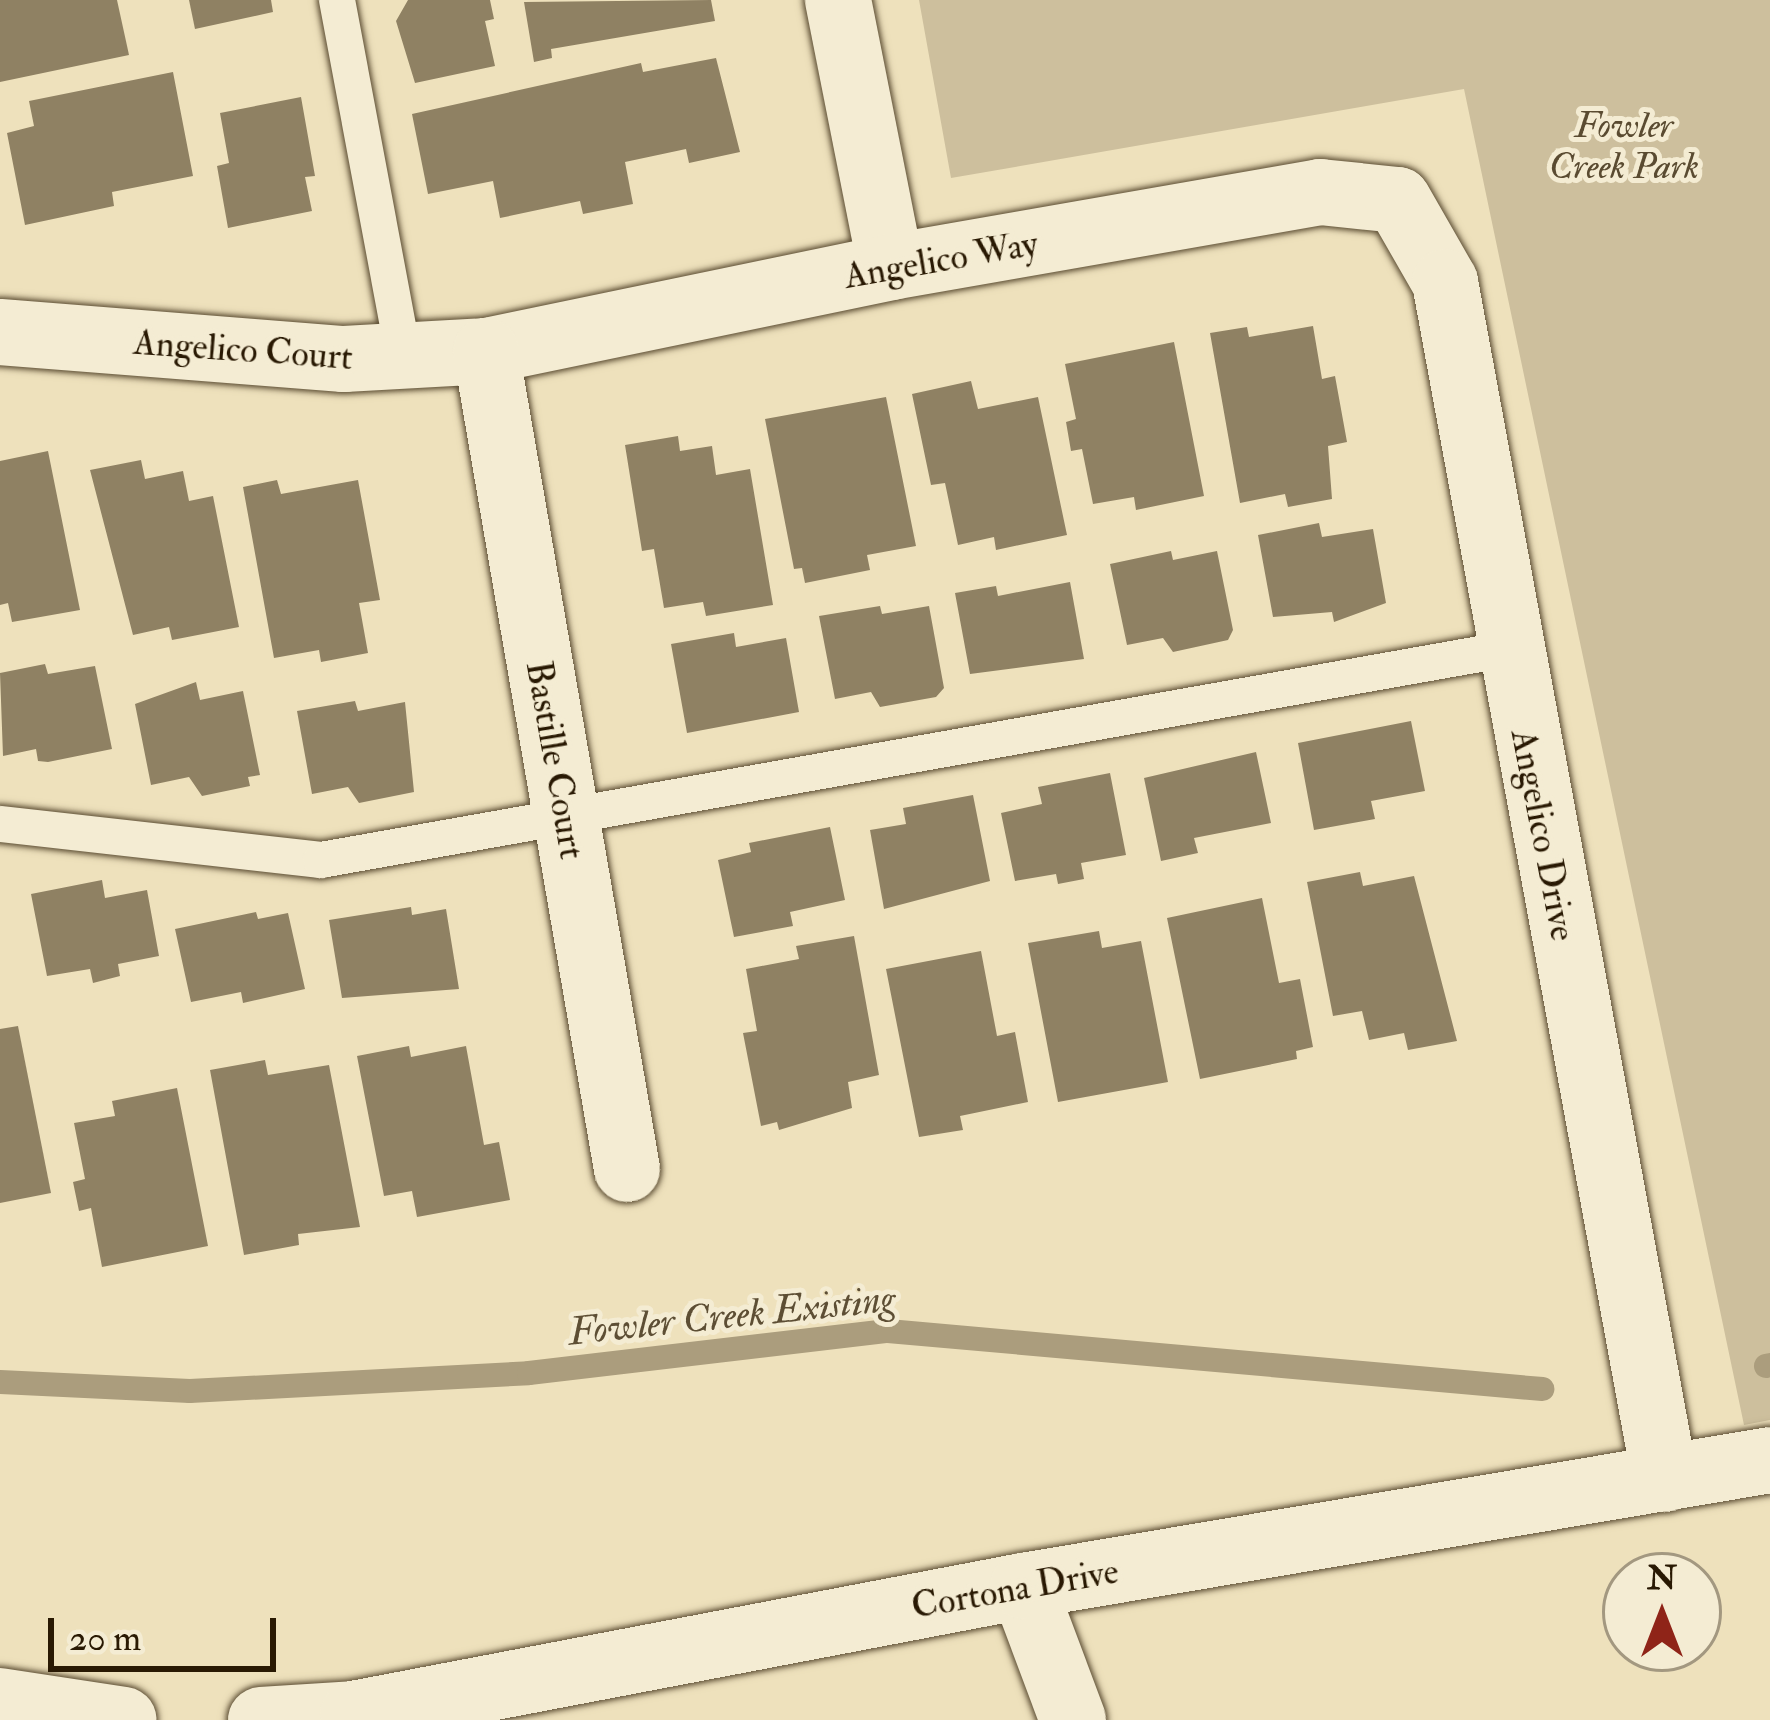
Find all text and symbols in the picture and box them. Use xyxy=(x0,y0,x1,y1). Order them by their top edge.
park label: Fowler Creek Park xyxy=(1549,103,1699,188)
street label: Angelico Way xyxy=(841,222,1041,298)
street label: Angelico Court xyxy=(132,321,354,379)
street label: Bastille Court xyxy=(516,658,594,862)
street label: Angelico Drive xyxy=(1501,726,1585,944)
water label: Fowler Creek Existing xyxy=(566,1276,898,1356)
street label: Cortona Drive xyxy=(908,1550,1122,1628)
north arrow xyxy=(1602,1552,1722,1672)
text: N xyxy=(1647,1558,1677,1599)
scale bar xyxy=(54,1594,282,1668)
text: 20 m xyxy=(69,1616,141,1661)

